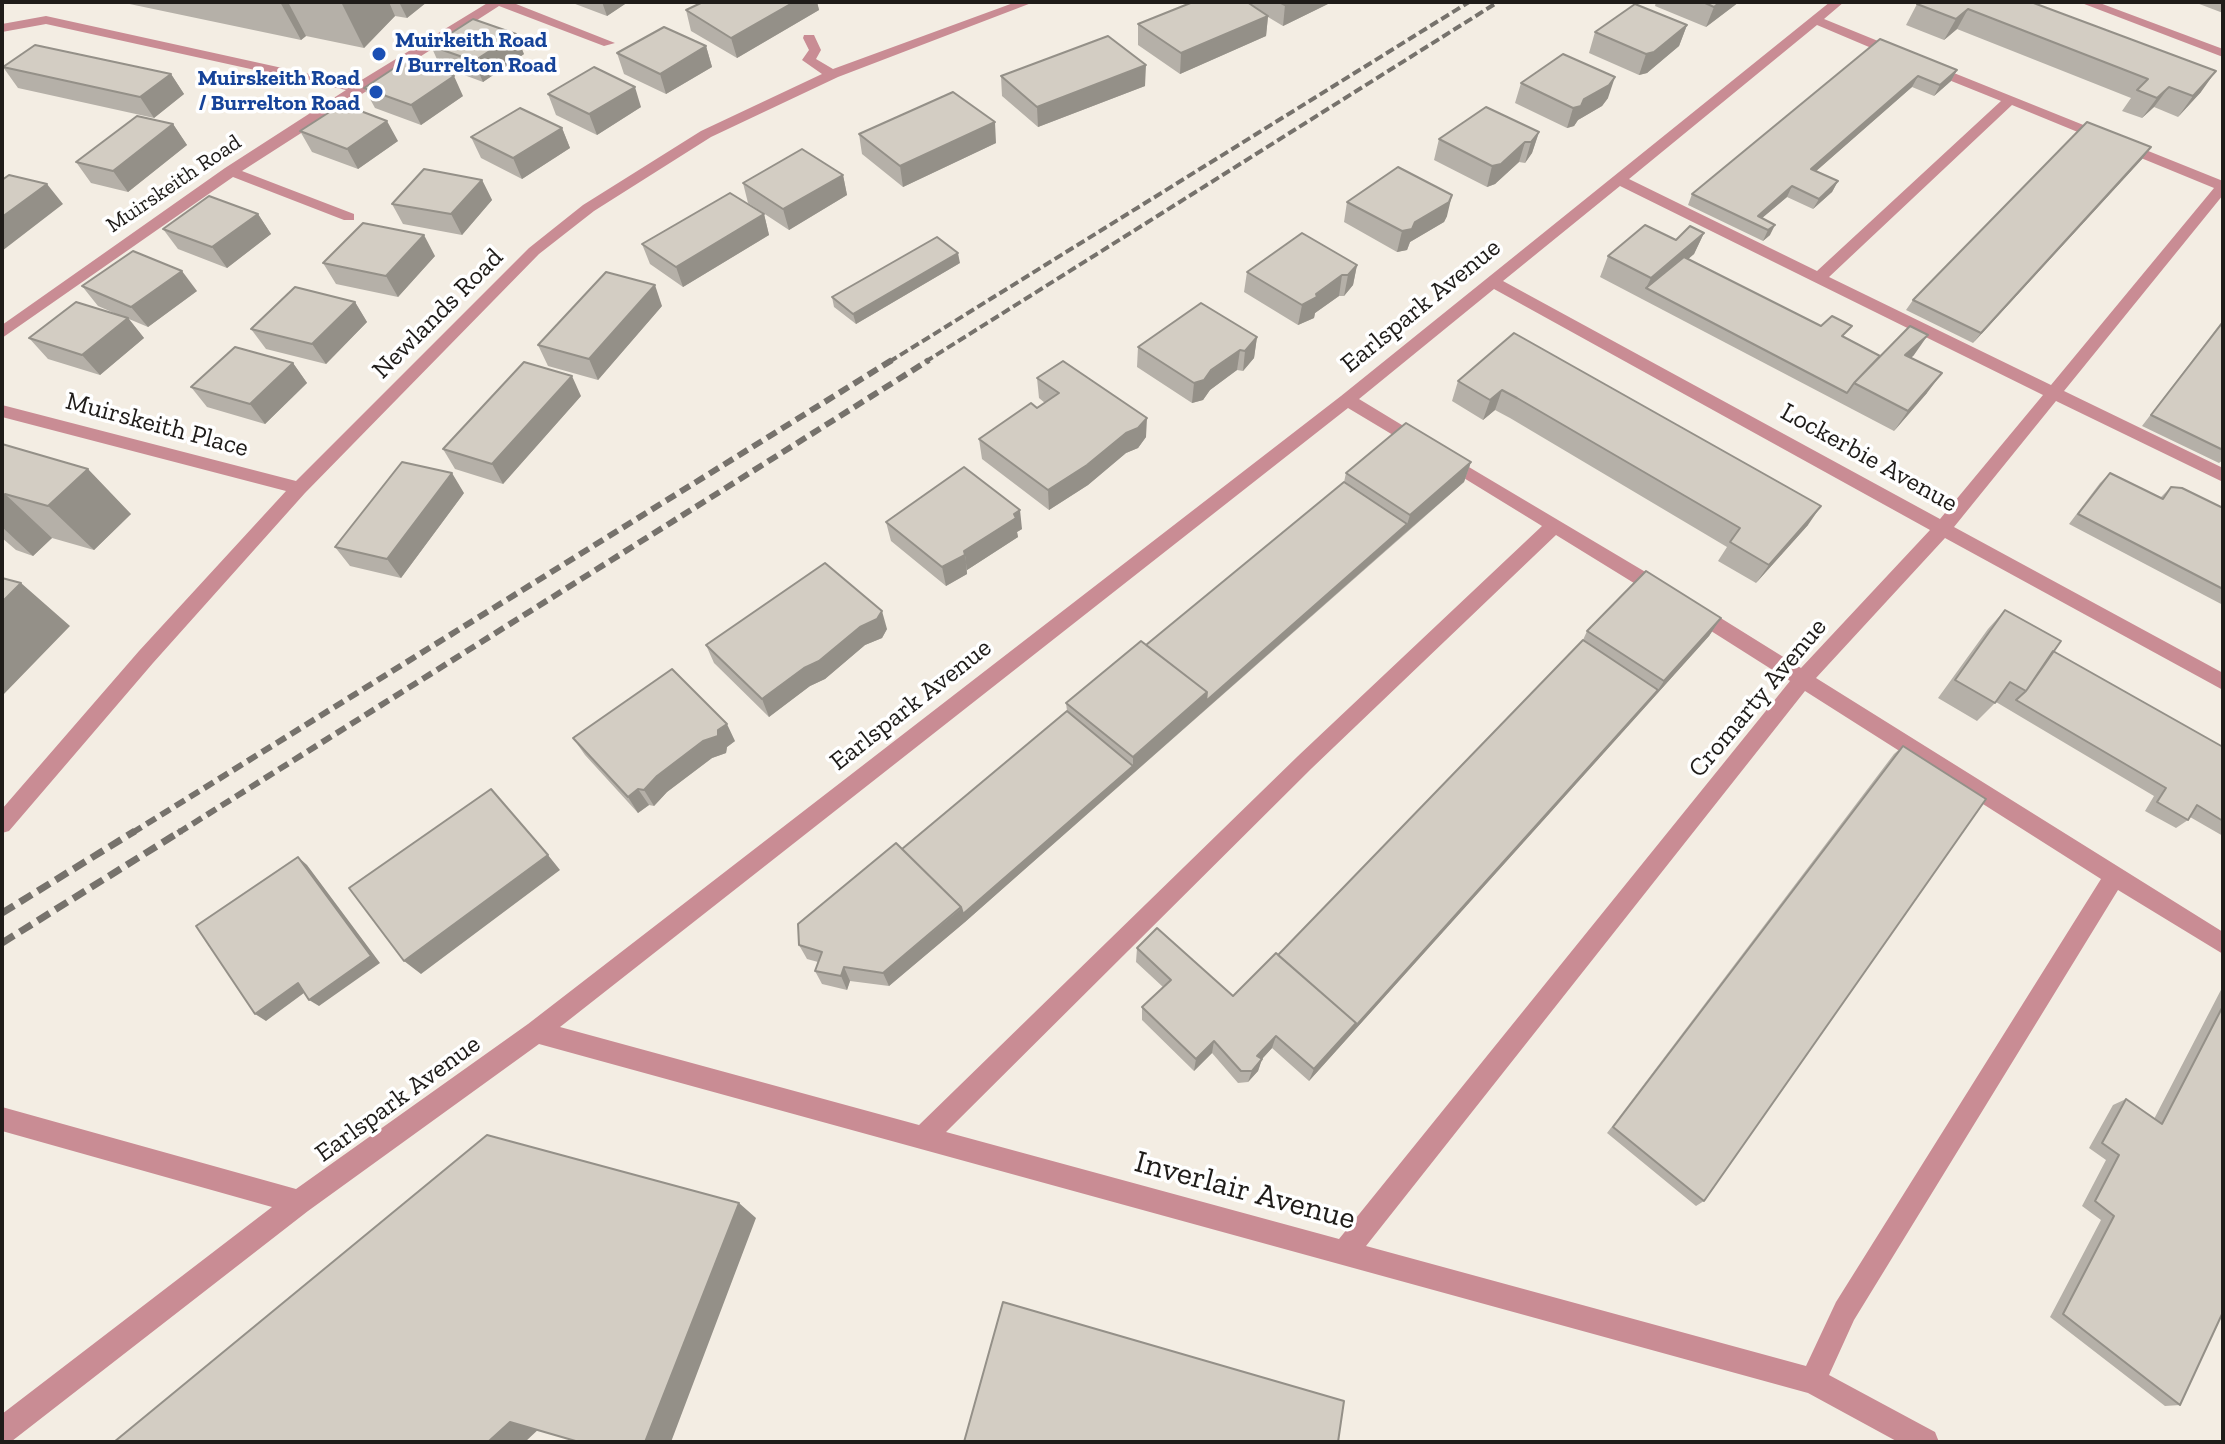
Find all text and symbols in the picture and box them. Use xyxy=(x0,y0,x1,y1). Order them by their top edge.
place label: Muirkeith Road / Burrelton Road xyxy=(395,28,557,80)
marker: Muirkeith Road / Burrelton Road xyxy=(370,45,388,63)
place label: Muirskeith Road / Burrelton Road xyxy=(197,66,360,118)
marker: Muirskeith Road / Burrelton Road xyxy=(367,83,385,101)
street label: Muirskeith Road xyxy=(102,129,246,239)
street label: Earlspark Avenue xyxy=(1335,232,1507,380)
street label: Newlands Road xyxy=(366,242,510,386)
street label: Muirskeith Place xyxy=(62,386,252,464)
street label: Lockerbie Avenue xyxy=(1775,397,1963,519)
street label: Cromarty Avenue xyxy=(1682,612,1834,784)
street label: Earlspark Avenue xyxy=(824,632,998,778)
street label: Earlspark Avenue xyxy=(309,1029,487,1169)
street label: Inverlair Avenue xyxy=(1130,1143,1360,1239)

